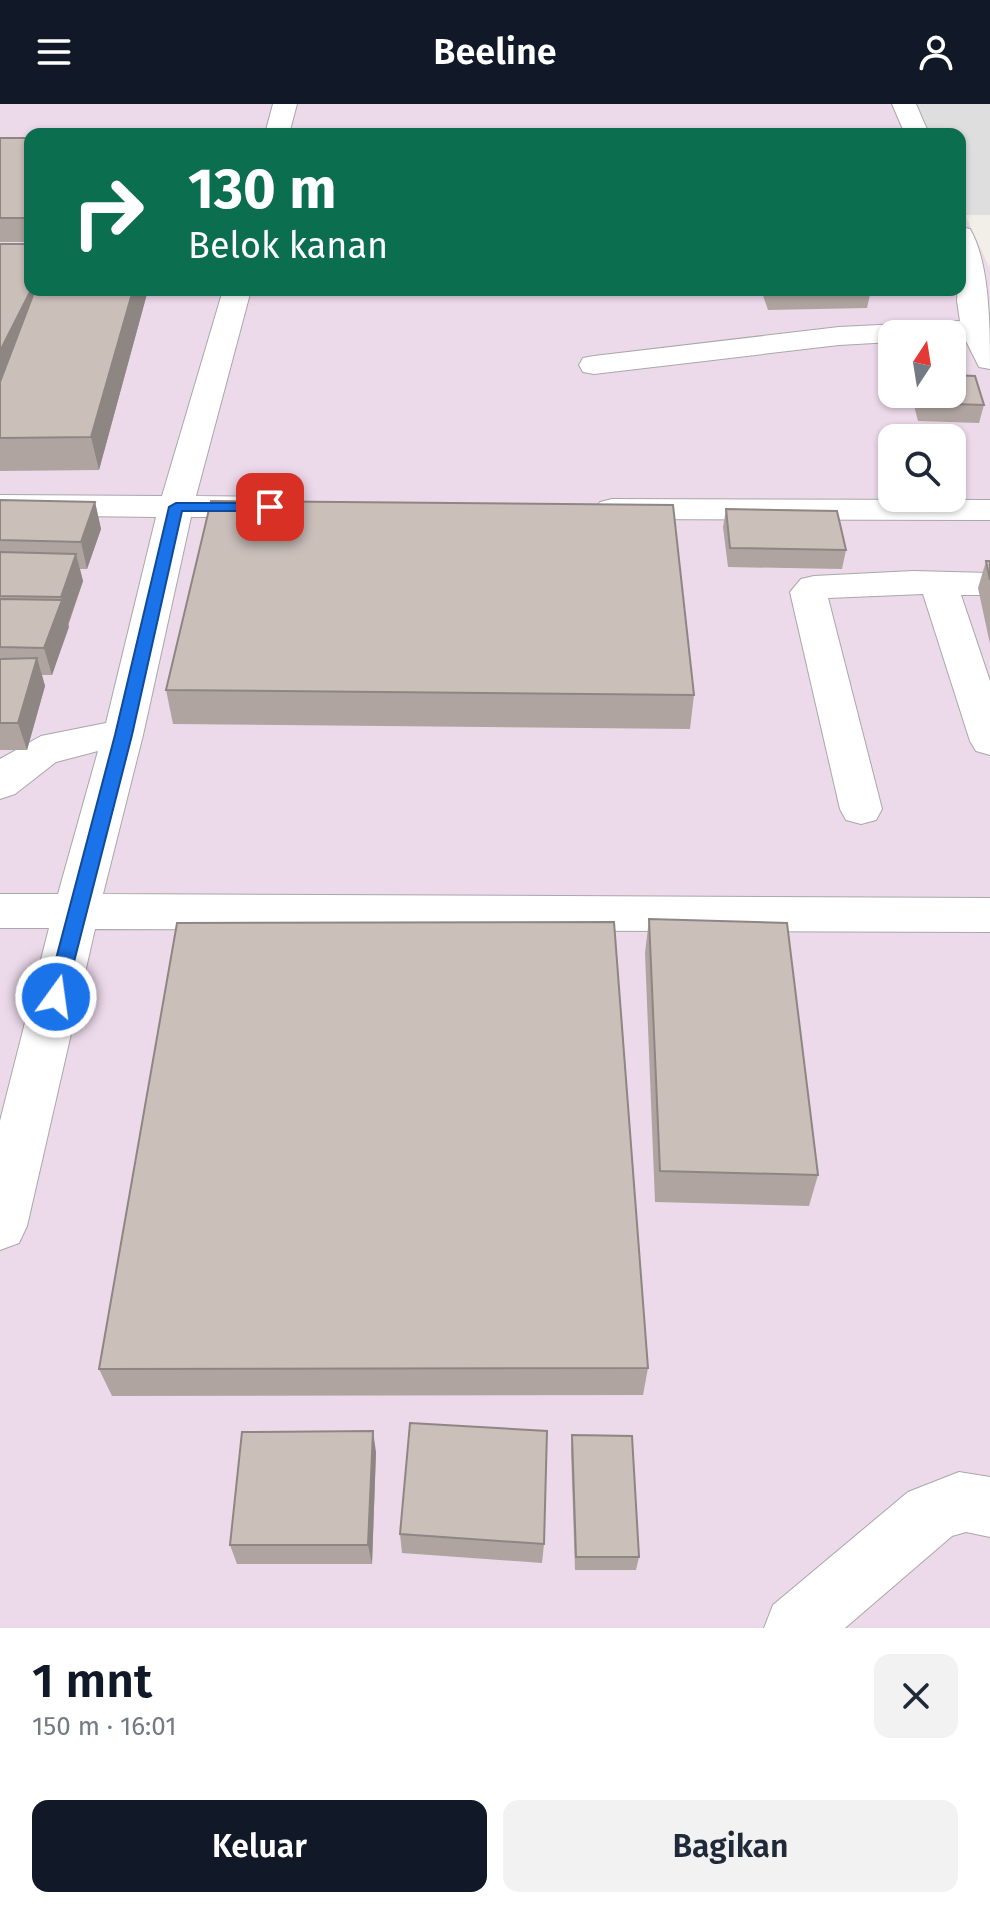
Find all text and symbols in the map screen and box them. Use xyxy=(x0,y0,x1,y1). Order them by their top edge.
icon: menu xyxy=(32,30,76,74)
text: Beeline xyxy=(433,30,557,74)
icon: person xyxy=(914,30,958,74)
text: 130 m xyxy=(188,156,336,223)
icon: right xyxy=(56,160,160,264)
text: Belok kanan xyxy=(188,224,388,268)
north arrow xyxy=(878,320,966,408)
map controls xyxy=(878,320,966,512)
button: search xyxy=(878,424,966,512)
pin xyxy=(236,473,304,541)
icon: arrive xyxy=(248,485,292,529)
position arrow xyxy=(14,955,98,1039)
text: 1 mnt xyxy=(32,1652,152,1710)
button: close xyxy=(874,1654,958,1738)
text: 150 m · 16:01 xyxy=(32,1711,176,1742)
button: Keluar xyxy=(32,1800,487,1892)
button: Bagikan xyxy=(503,1800,958,1892)

